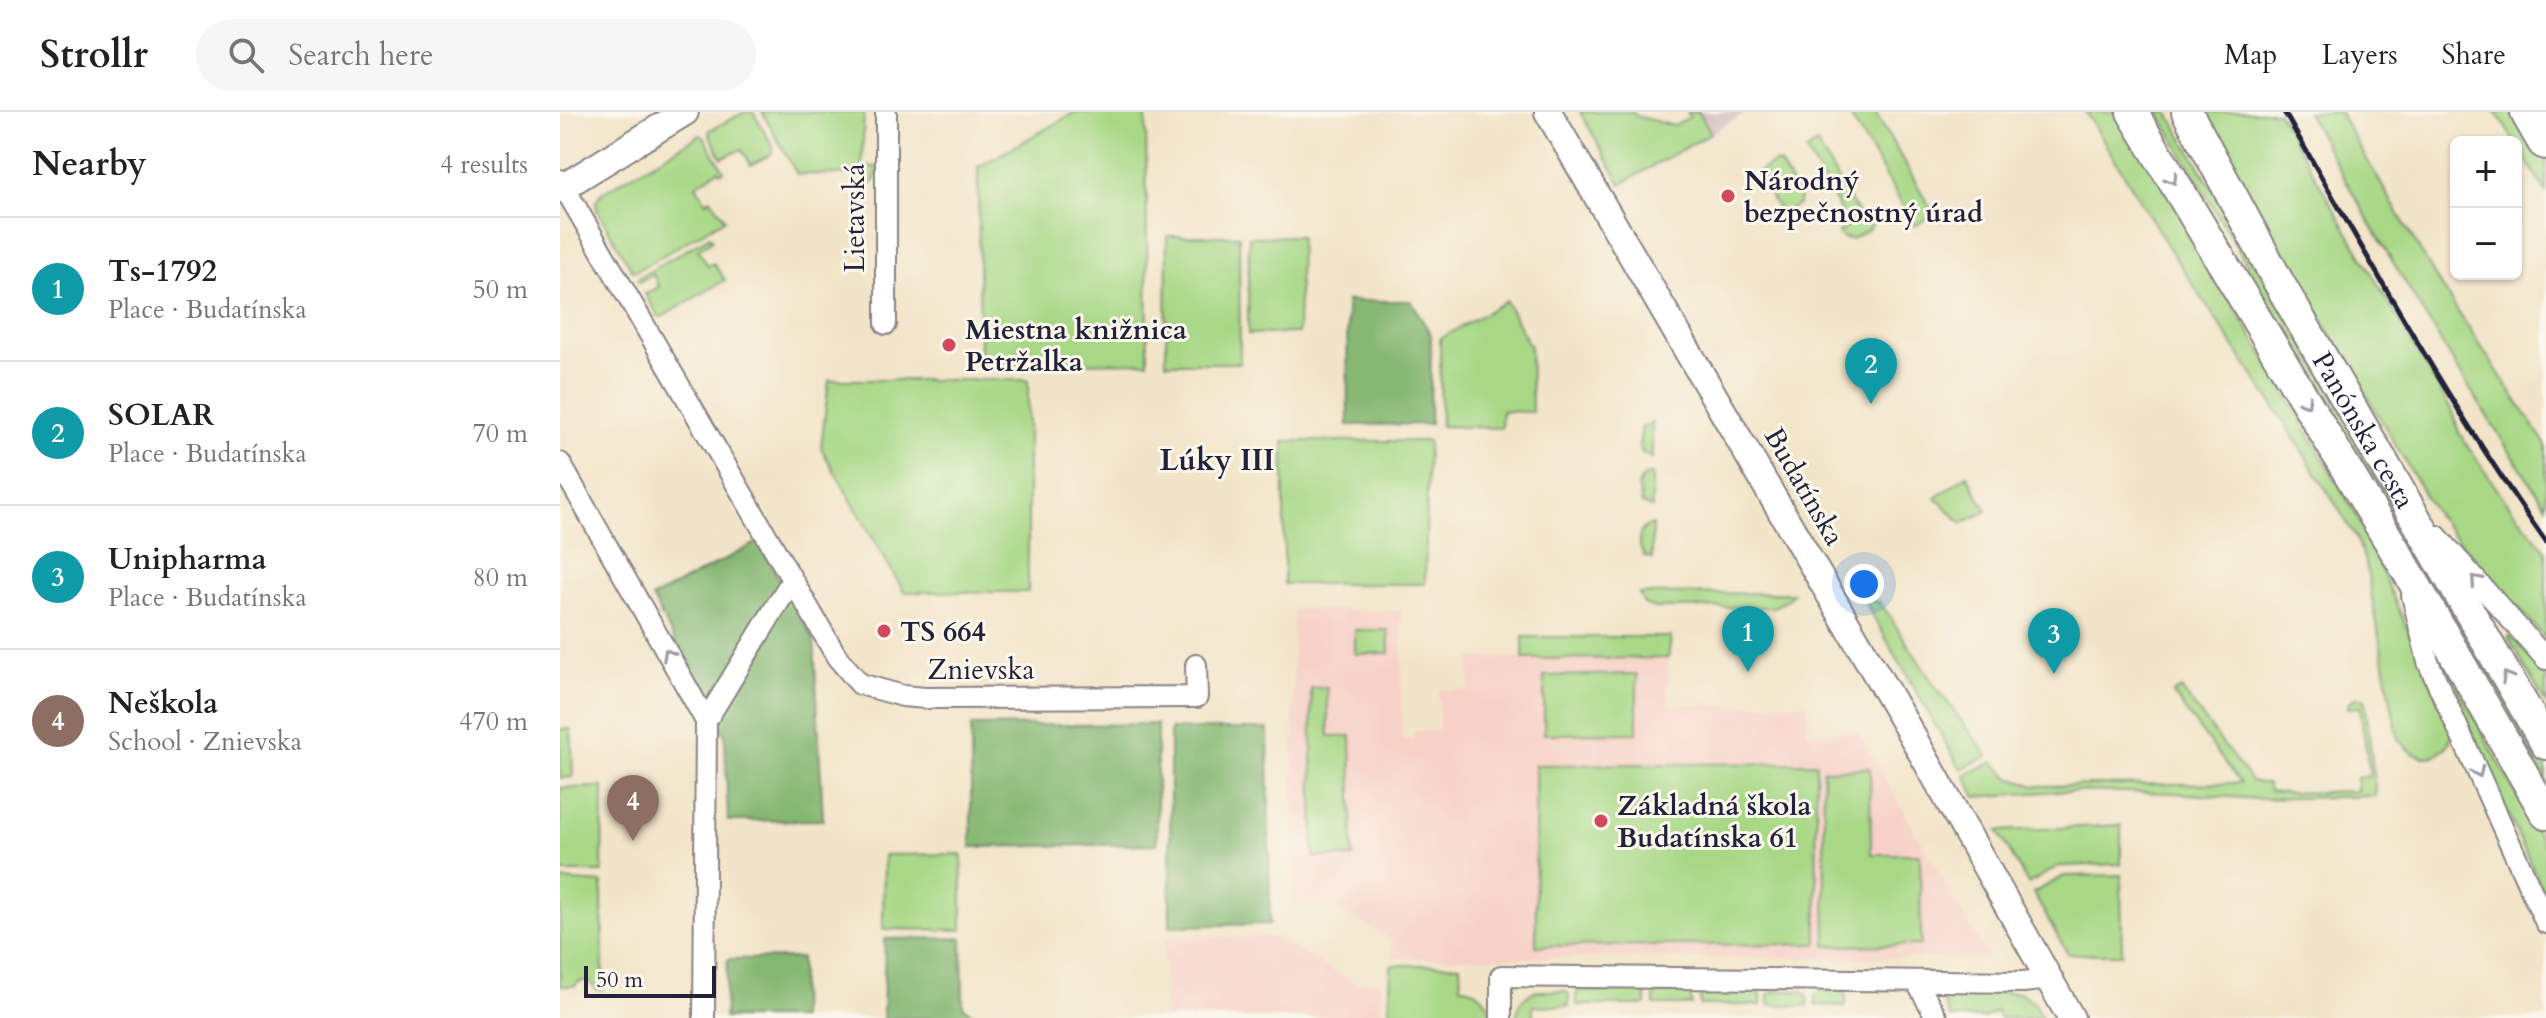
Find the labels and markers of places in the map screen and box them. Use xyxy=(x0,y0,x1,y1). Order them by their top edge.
place label: Národný bezpečnostný úrad xyxy=(1744,162,1983,232)
marker: Národný bezpečnostný úrad xyxy=(1719,187,1737,205)
place label: Miestna knižnica Petržalka xyxy=(965,311,1187,381)
marker: Miestna knižnica Petržalka xyxy=(940,336,958,354)
pin: 2 xyxy=(1845,338,1897,404)
pin: 1 xyxy=(1722,606,1774,672)
pin: 3 xyxy=(2028,608,2080,674)
place label: TS 664 xyxy=(900,613,986,651)
marker: TS 664 xyxy=(875,622,893,640)
pin: 4 xyxy=(607,775,659,841)
place label: Základná škola Budatínska 61 xyxy=(1617,787,1812,857)
marker: Základná škola Budatínska 61 xyxy=(1592,812,1610,830)

